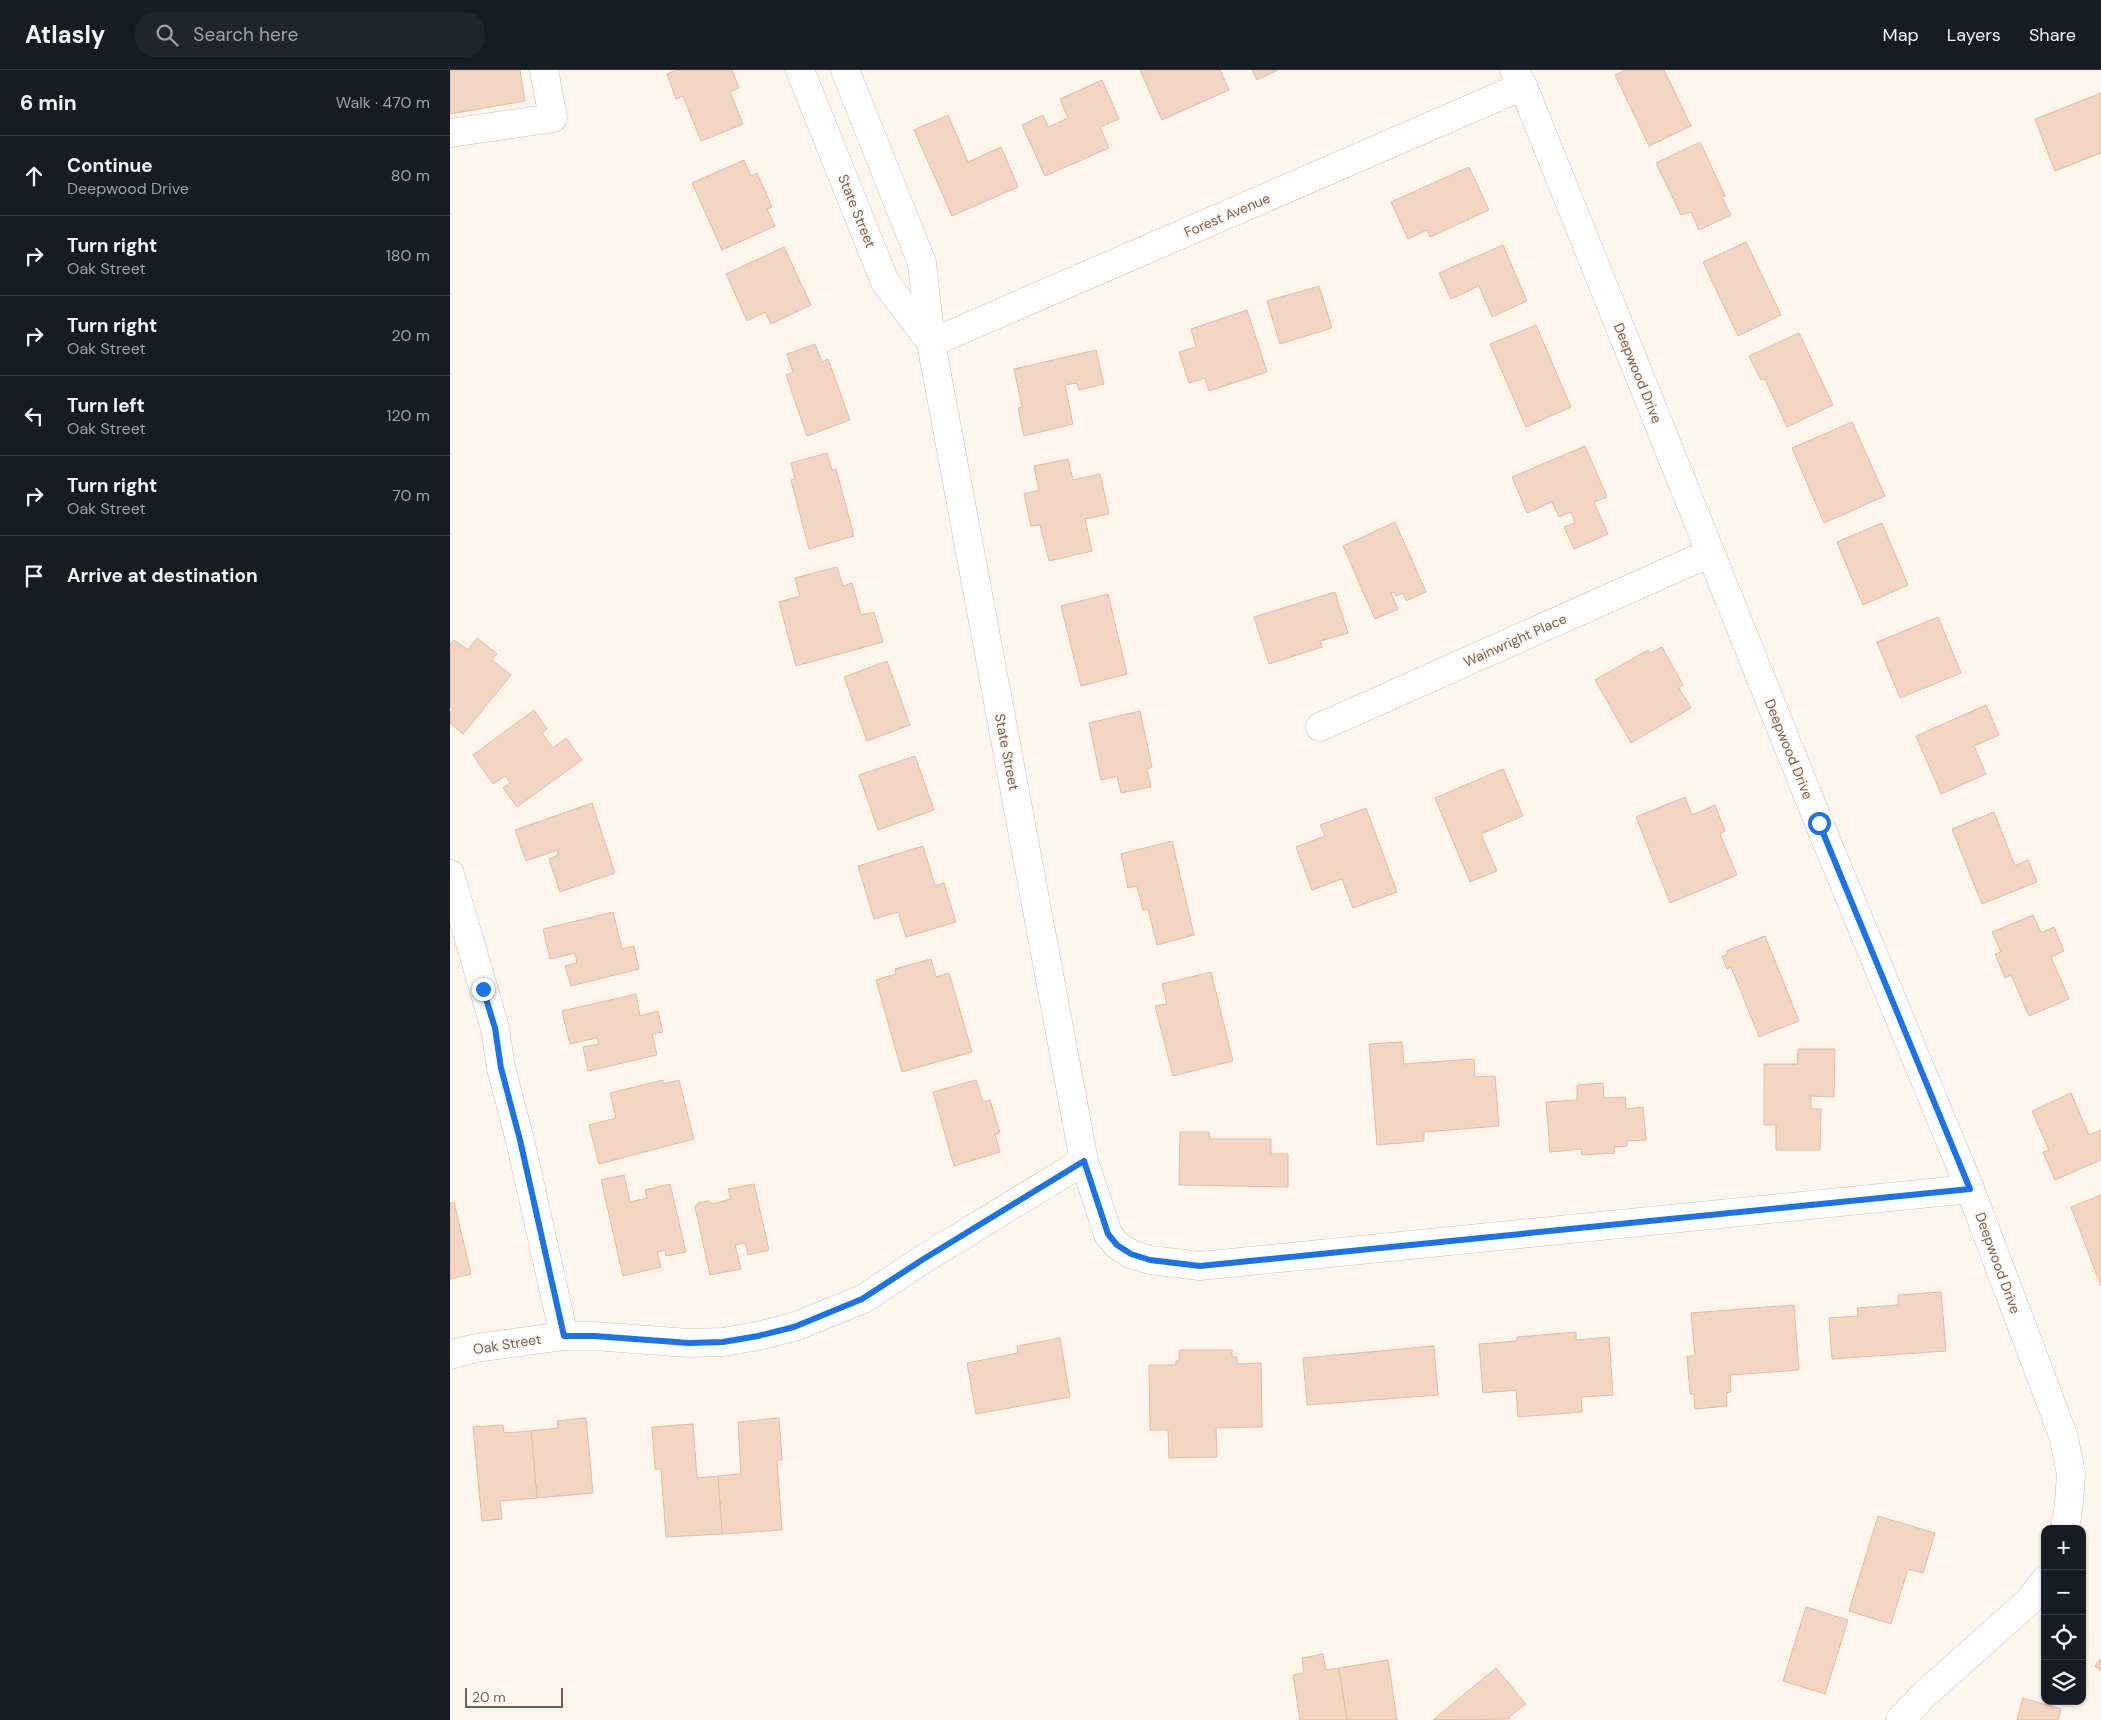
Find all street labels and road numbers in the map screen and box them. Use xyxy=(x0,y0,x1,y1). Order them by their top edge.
street label: State Street xyxy=(834,172,880,250)
street label: Forest Avenue xyxy=(1181,189,1273,241)
street label: Deepwood Drive xyxy=(1610,320,1666,426)
street label: Wainwright Place xyxy=(1461,609,1569,671)
street label: Deepwood Drive xyxy=(1761,696,1817,802)
street label: State Street xyxy=(991,712,1023,792)
street label: Deepwood Drive xyxy=(1971,1210,2025,1316)
street label: Oak Street xyxy=(472,1330,542,1358)

